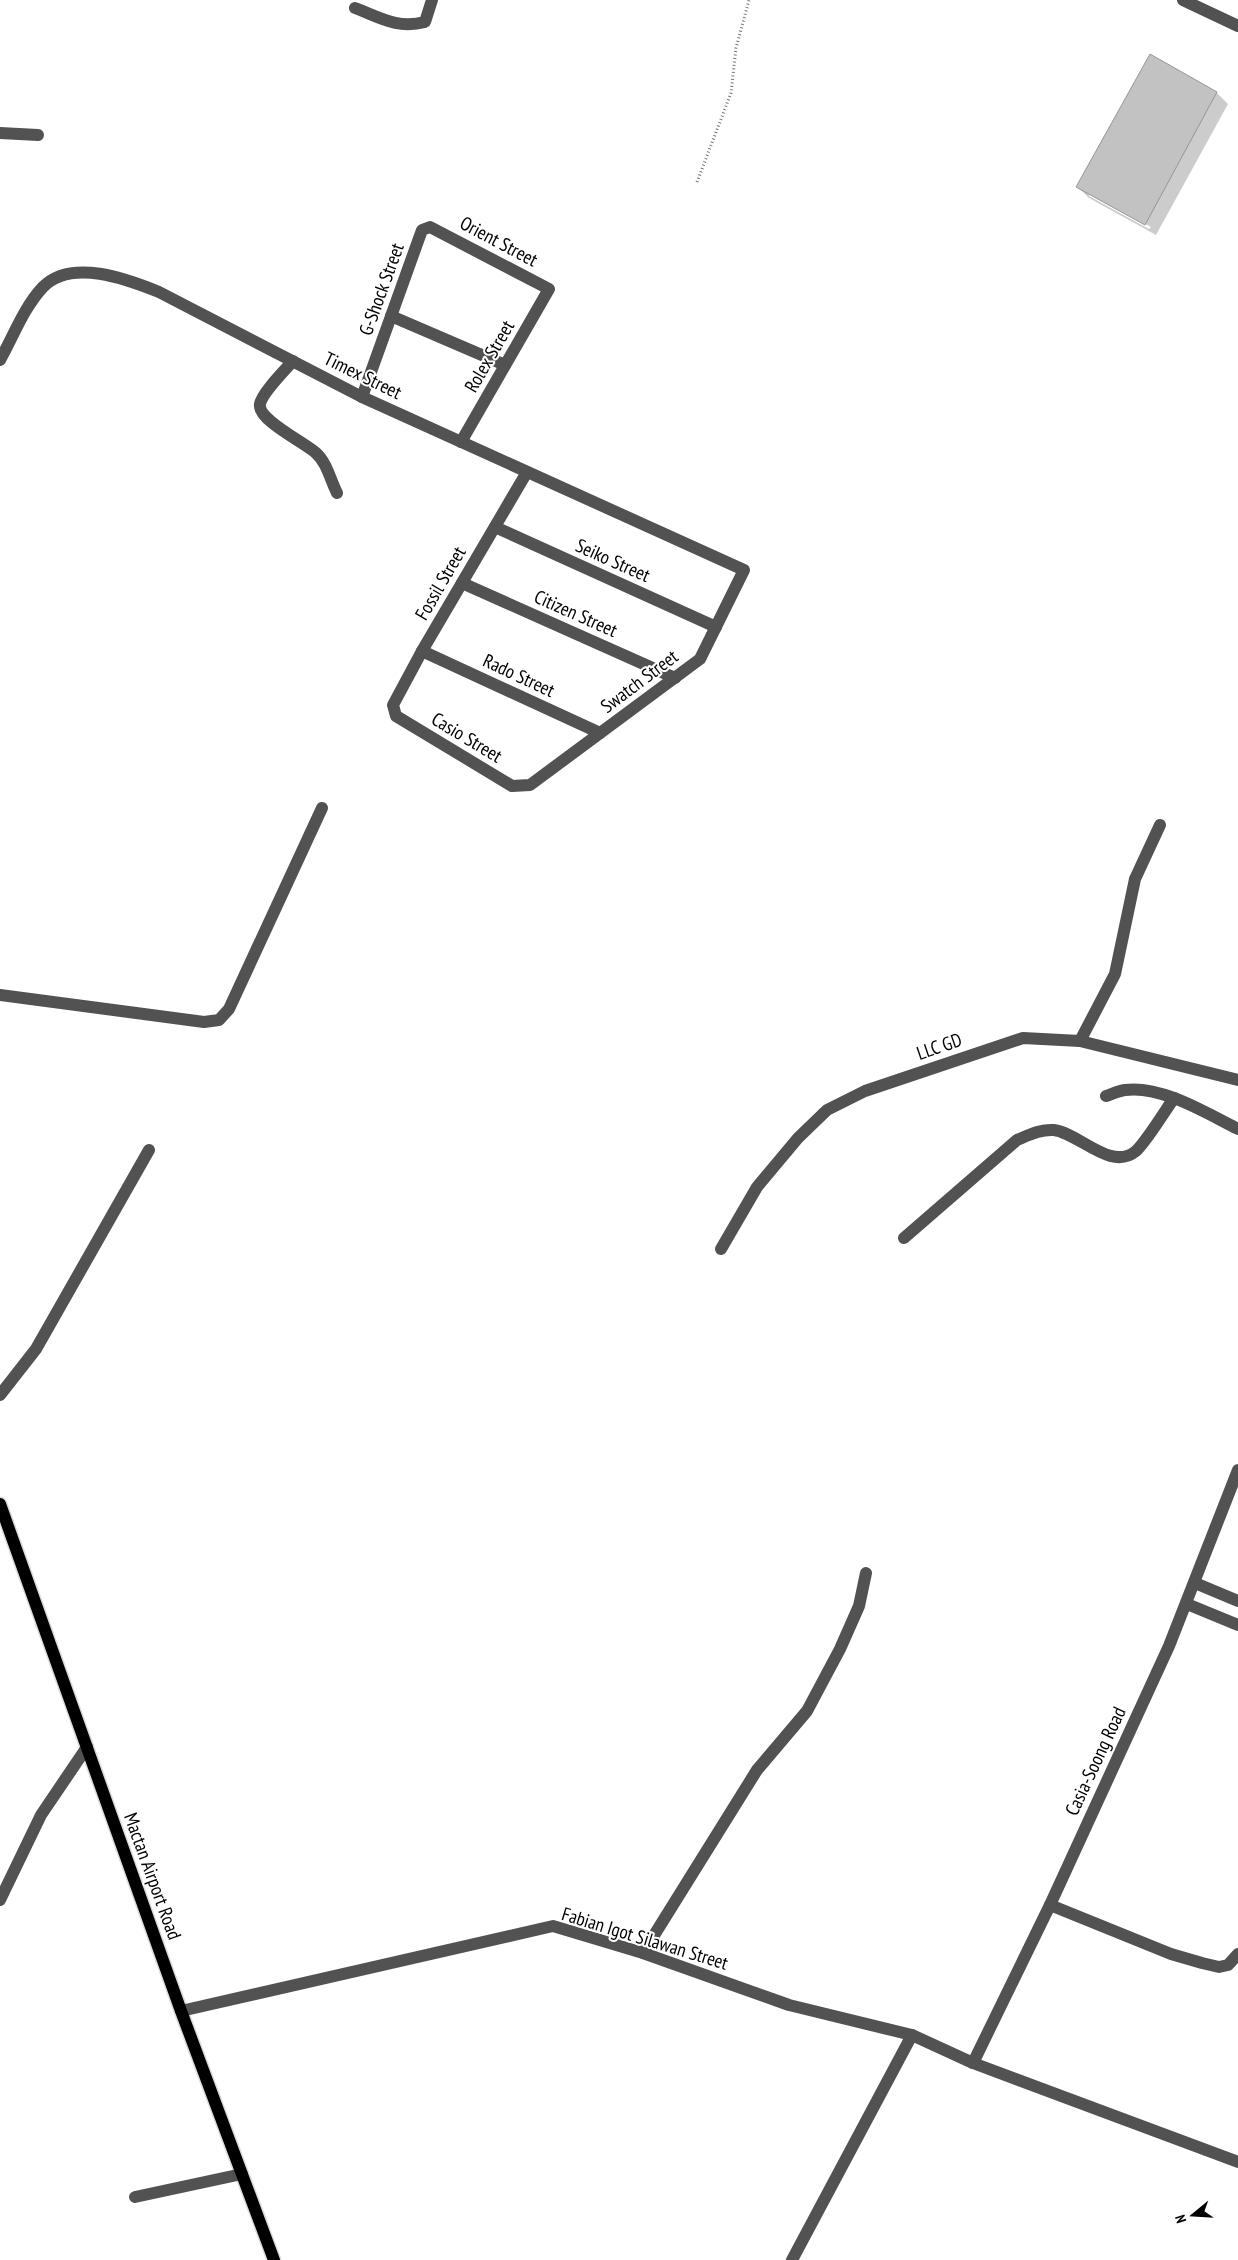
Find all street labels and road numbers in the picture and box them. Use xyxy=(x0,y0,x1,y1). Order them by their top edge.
street label: Orient Street xyxy=(456,211,543,272)
street label: G-Shock Street xyxy=(353,239,409,339)
street label: Rolex Street xyxy=(459,315,520,396)
street label: Timex Street xyxy=(320,346,406,404)
street label: Seiko Street xyxy=(572,533,655,587)
street label: Fossil Street xyxy=(409,541,471,624)
street label: Citizen Street xyxy=(531,584,622,642)
street label: Swatch Street xyxy=(596,644,683,718)
street label: Rado Street xyxy=(479,648,559,702)
street label: Casio Street xyxy=(427,707,507,768)
street label: LLC GD xyxy=(913,1027,965,1065)
street label: Casia-Soong Road xyxy=(1059,1703,1131,1819)
street label: Mactan Airport Road xyxy=(119,1809,187,1943)
street label: Fabian Igot Silawan Street xyxy=(559,1901,732,1975)

